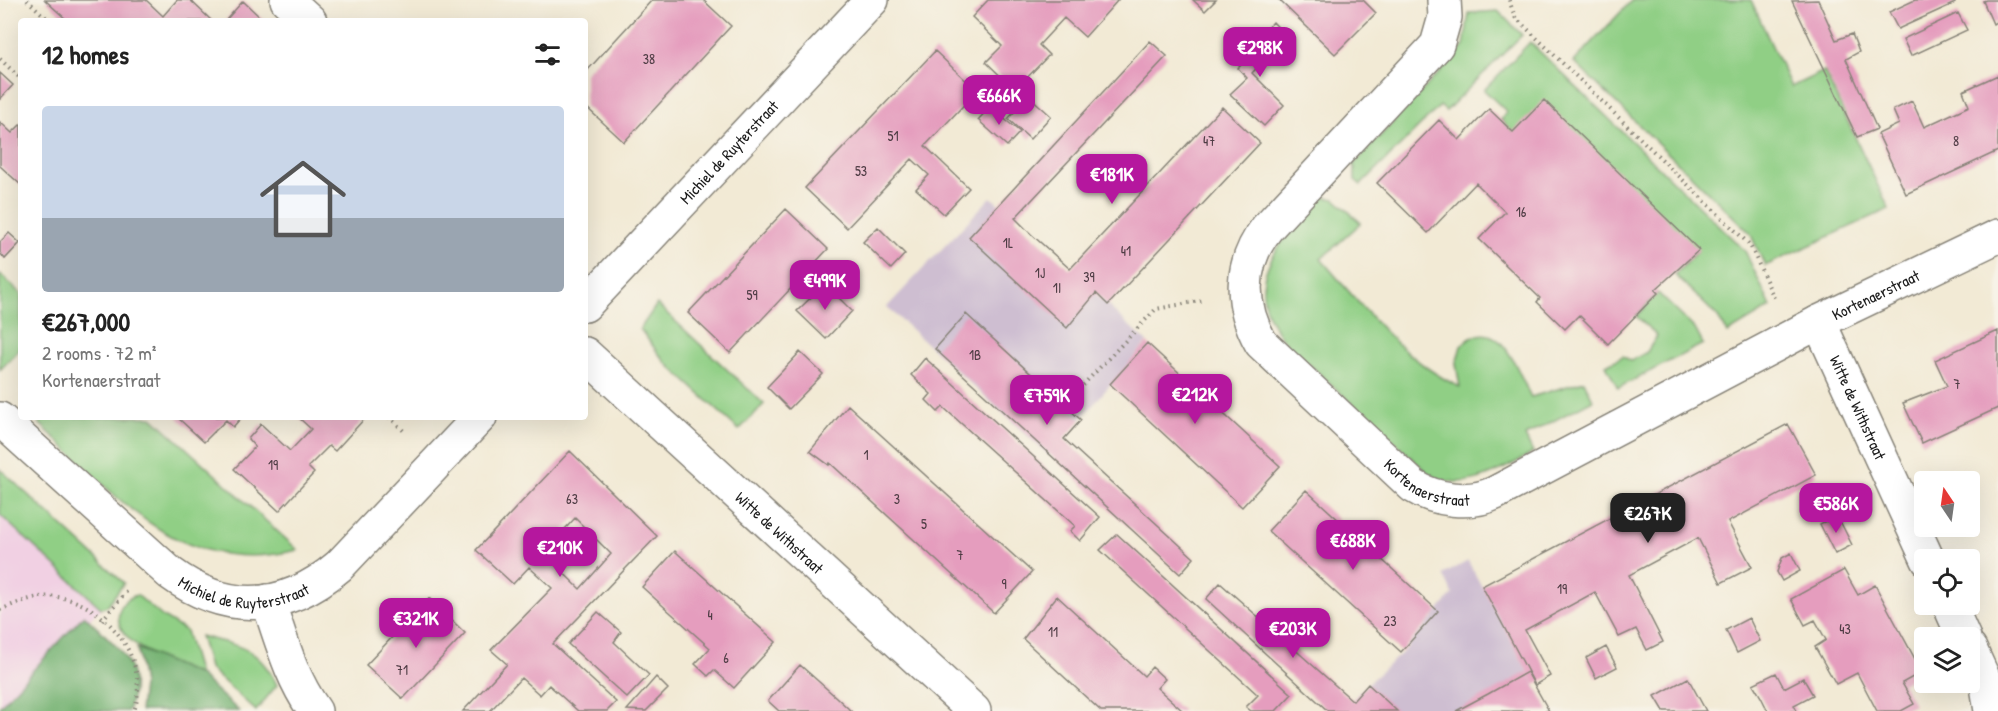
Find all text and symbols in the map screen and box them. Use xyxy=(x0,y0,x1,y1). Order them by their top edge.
pin: €298K xyxy=(1218,27,1302,78)
text: €298K xyxy=(1237,33,1283,60)
text: 12 homes xyxy=(42,37,129,72)
icon: filters xyxy=(531,38,564,71)
house number: 38 xyxy=(643,49,655,68)
pin: €666K xyxy=(957,75,1041,126)
text: €666K xyxy=(977,81,1021,108)
street label: Michiel de Ruyterstraat xyxy=(675,95,783,209)
house number: 51 xyxy=(887,126,899,145)
house number: 47 xyxy=(1203,131,1215,150)
house number: 8 xyxy=(1953,131,1959,150)
icon: home xyxy=(249,145,357,253)
pin: €181K xyxy=(1070,154,1154,205)
text: €181K xyxy=(1090,160,1134,187)
house number: 53 xyxy=(855,161,867,180)
house number: 16 xyxy=(1516,202,1527,221)
house number: 1L xyxy=(1003,233,1013,252)
house number: 41 xyxy=(1121,241,1131,260)
pin: €499K xyxy=(783,260,867,311)
house number: 1J xyxy=(1035,263,1045,282)
street label: Kortenaerstraat xyxy=(1828,264,1924,325)
text: €499K xyxy=(804,266,846,293)
house number: 39 xyxy=(1083,267,1095,286)
house number: 1I xyxy=(1053,278,1061,297)
house number: 59 xyxy=(746,285,758,304)
text: €267,000 xyxy=(42,304,130,339)
text: 2 rooms · 72 m² xyxy=(42,339,156,366)
house number: 1B xyxy=(969,345,981,364)
street label: Witte de Withstraat xyxy=(1825,352,1892,464)
text: Kortenaerstraat xyxy=(42,366,160,393)
pin: €212K xyxy=(1153,374,1237,425)
house number: 7 xyxy=(1954,374,1961,393)
pin: €759K xyxy=(1005,375,1089,426)
text: €212K xyxy=(1172,380,1218,407)
text: €759K xyxy=(1024,381,1070,408)
house number: 1 xyxy=(863,445,869,464)
street label: Kortenaerstraat xyxy=(1379,453,1470,511)
house number: 19 xyxy=(268,455,278,474)
north arrow xyxy=(1914,471,1980,537)
map controls xyxy=(1914,471,1980,693)
pin: €586K xyxy=(1794,483,1878,534)
street label: Witte de Withstraat xyxy=(731,486,829,579)
house number: 63 xyxy=(566,489,578,508)
house number: 3 xyxy=(894,489,900,508)
text: €586K xyxy=(1813,489,1859,516)
pin: €267K xyxy=(1606,493,1690,544)
text: €267K xyxy=(1624,499,1672,526)
house number: 5 xyxy=(921,514,927,533)
pin: €688K xyxy=(1311,520,1395,571)
text: €688K xyxy=(1330,526,1376,553)
pin: €210K xyxy=(518,527,602,578)
text: €210K xyxy=(537,533,583,560)
house number: 7 xyxy=(957,545,964,564)
button: locate xyxy=(1914,549,1980,615)
street label: Michiel de Ruyterstraat xyxy=(174,571,313,614)
house number: 9 xyxy=(1001,574,1007,593)
house number: 19 xyxy=(1557,579,1567,598)
pin: €321K xyxy=(374,598,458,649)
text: €321K xyxy=(393,604,439,631)
house number: 4 xyxy=(707,605,713,624)
pin: €203K xyxy=(1251,608,1335,659)
house number: 23 xyxy=(1384,611,1396,630)
text: €203K xyxy=(1269,614,1317,641)
house number: 43 xyxy=(1839,619,1851,638)
house number: 11 xyxy=(1048,622,1058,641)
button: layers xyxy=(1914,627,1980,693)
house number: 6 xyxy=(723,648,729,667)
house number: 71 xyxy=(396,660,408,679)

